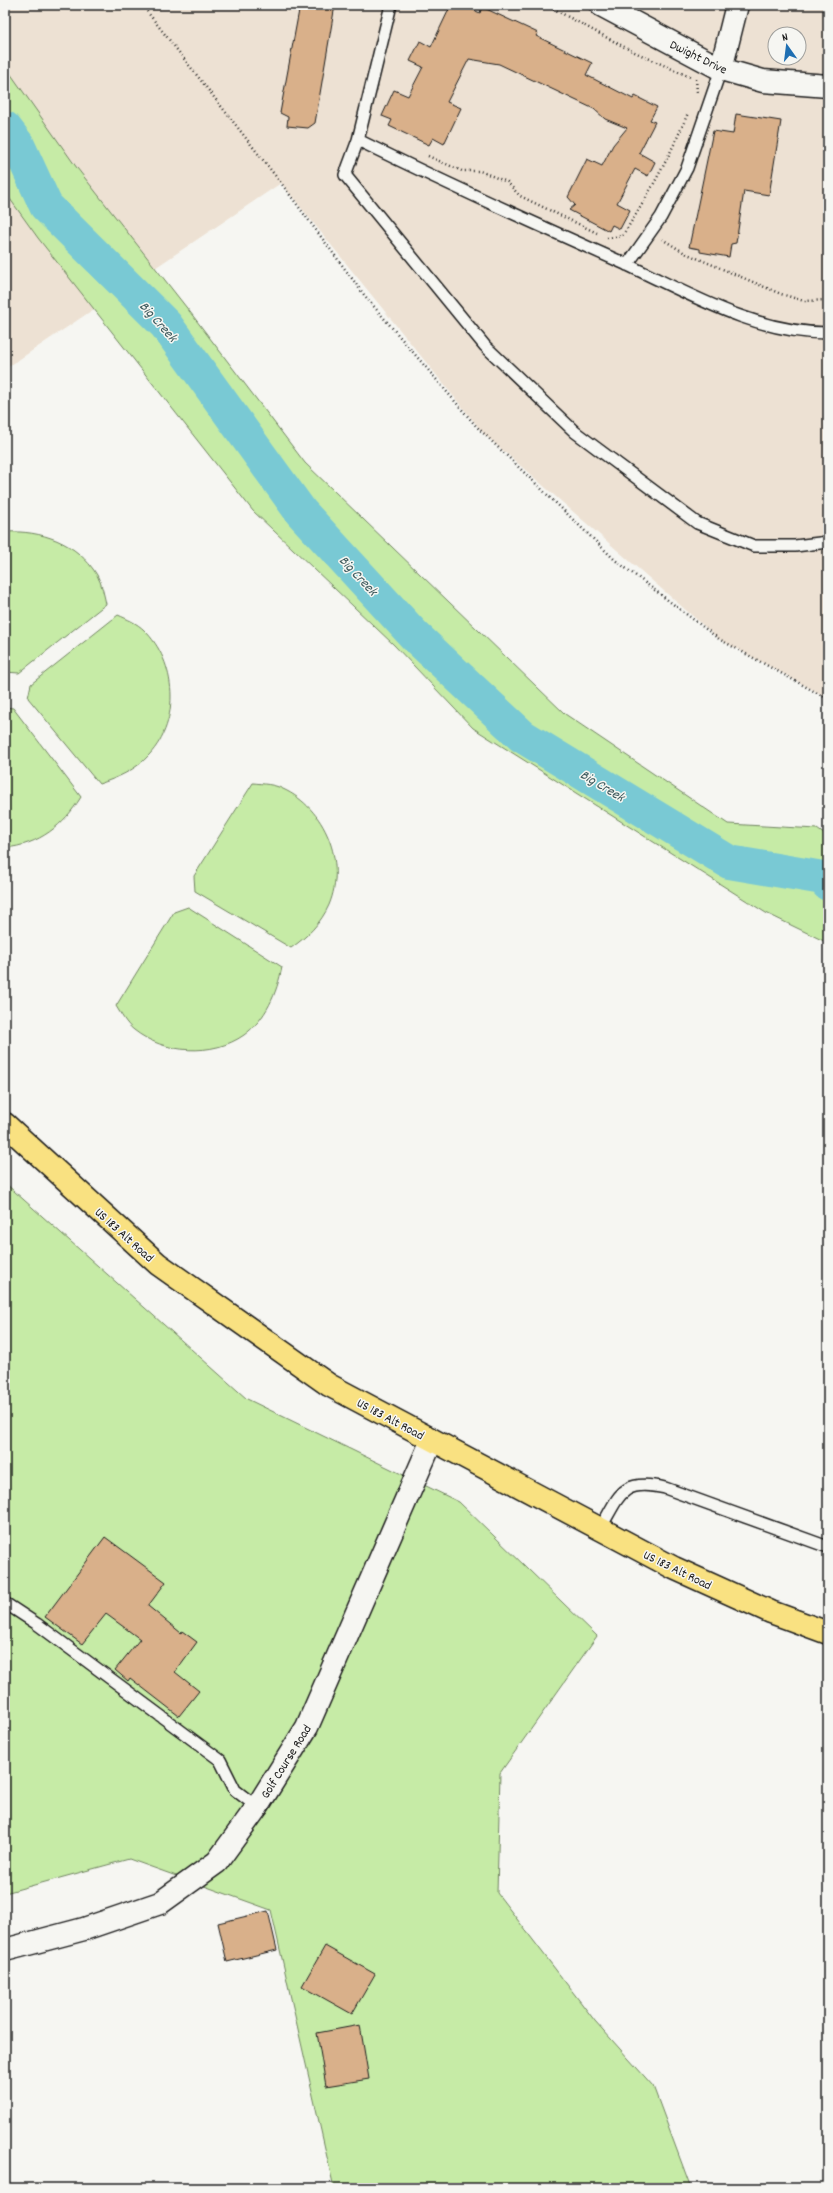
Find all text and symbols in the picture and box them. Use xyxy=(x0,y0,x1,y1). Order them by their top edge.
north arrow xyxy=(767,26,807,66)
text: N xyxy=(780,30,790,47)
street label: Dwight Drive xyxy=(666,36,730,80)
water label: Big Creek xyxy=(134,298,182,348)
water label: Big Creek xyxy=(334,552,382,602)
water label: Big Creek xyxy=(576,766,629,808)
street label: US 183 Alt Road xyxy=(89,1204,157,1268)
street label: US 183 Alt Road xyxy=(353,1394,427,1446)
street label: US 183 Alt Road xyxy=(639,1546,714,1596)
street label: Golf Course Road xyxy=(257,1722,317,1803)

